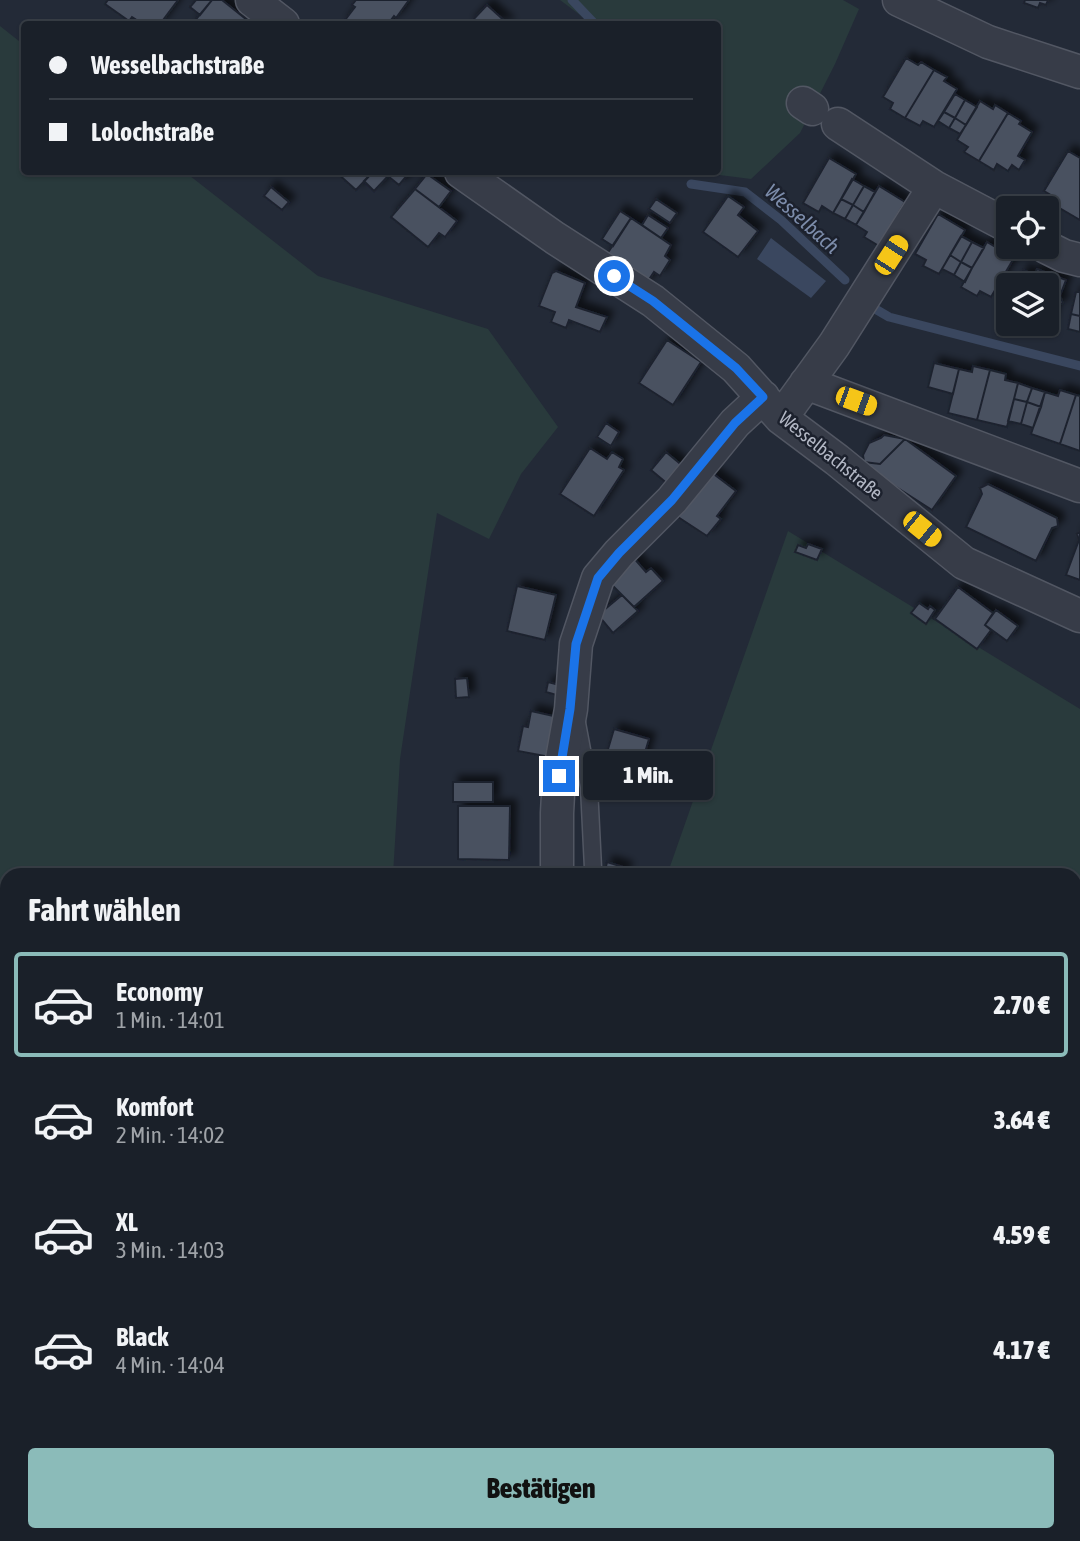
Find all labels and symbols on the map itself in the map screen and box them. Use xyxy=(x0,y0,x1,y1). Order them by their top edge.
water label: Wesselbach xyxy=(761,179,845,258)
car xyxy=(871,232,912,278)
route start xyxy=(598,260,630,292)
car xyxy=(833,384,880,418)
street label: Wesselbachstraße xyxy=(775,407,887,503)
car xyxy=(900,508,945,550)
callout: 1 Min. xyxy=(584,752,713,800)
route end xyxy=(543,760,575,792)

